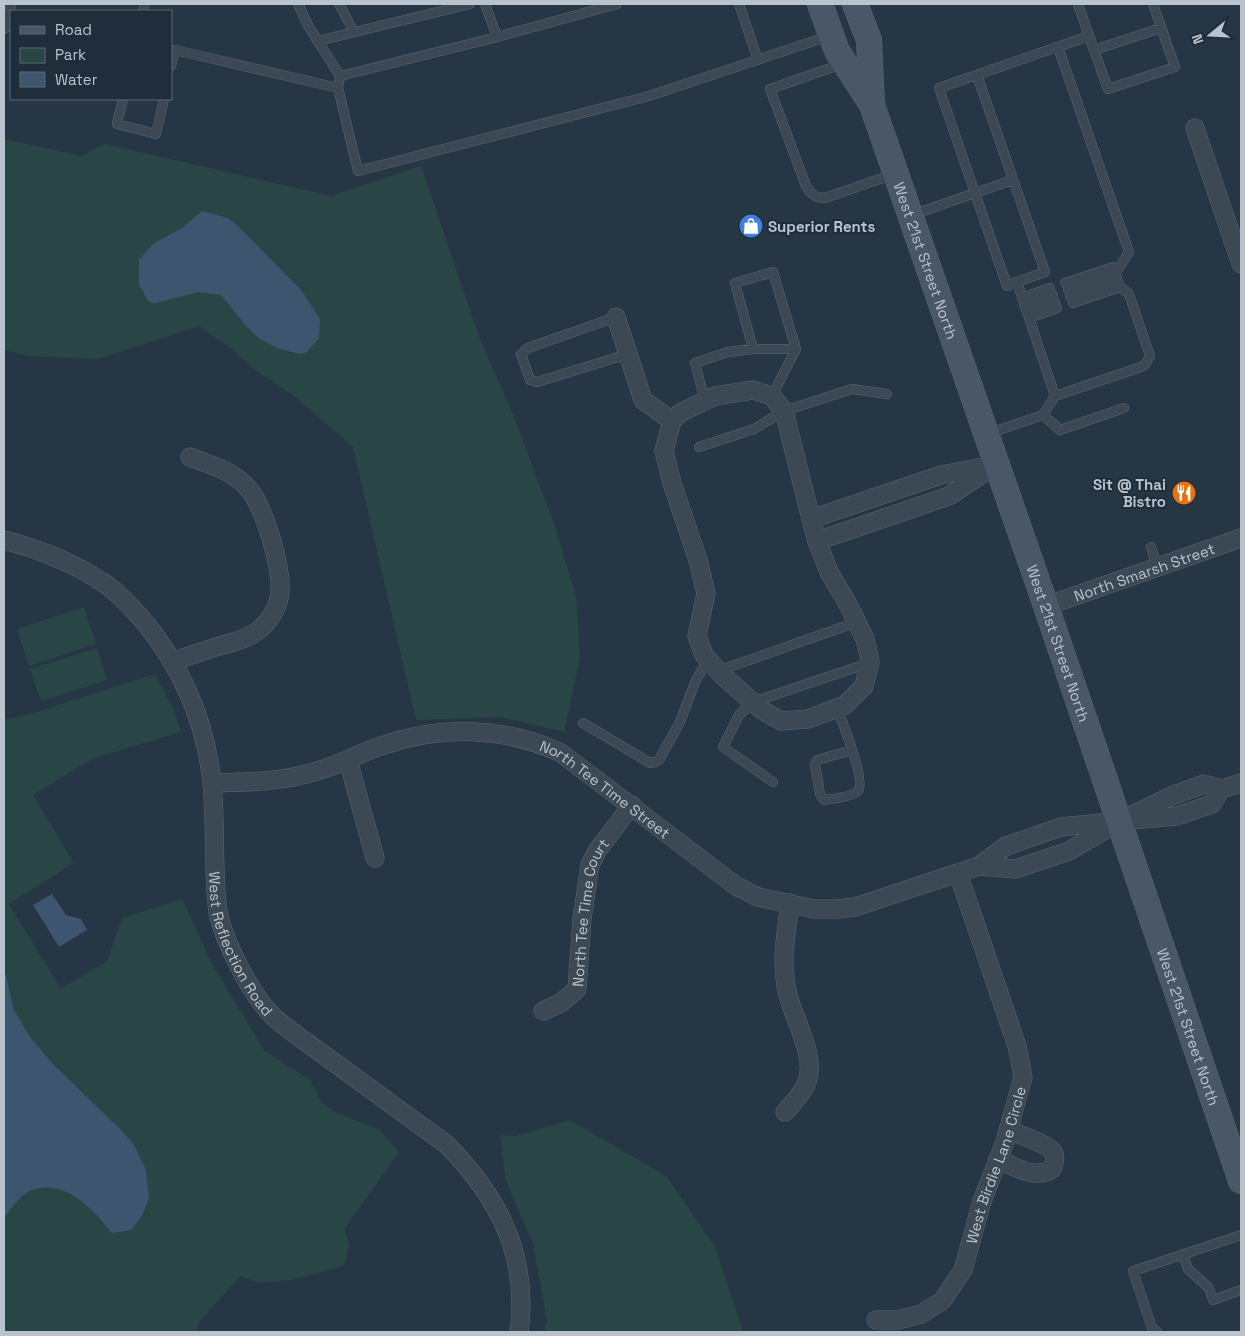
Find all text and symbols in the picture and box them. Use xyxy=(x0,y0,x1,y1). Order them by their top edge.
legend xyxy=(10,10,172,100)
north arrow xyxy=(1185,10,1235,60)
text: Road xyxy=(55,20,92,39)
text: N xyxy=(1188,32,1208,46)
text: Park xyxy=(55,45,86,64)
text: Water xyxy=(55,70,98,89)
street label: West 21st Street North xyxy=(890,180,962,342)
shop icon: Superior Rents xyxy=(738,213,764,239)
place label: Superior Rents xyxy=(768,217,875,236)
place label: Sit @ Thai Bistro xyxy=(1093,475,1166,511)
restaurant icon: Sit @ Thai Bistro xyxy=(1171,480,1197,506)
street label: North Smarsh Street xyxy=(1071,538,1217,605)
street label: West 21st Street North xyxy=(1023,562,1094,724)
street label: North Tee Time Street xyxy=(537,736,674,842)
street label: North Tee Time Court xyxy=(568,834,613,988)
street label: West Reflection Road xyxy=(205,871,277,1020)
street label: West 21st Street North xyxy=(1153,946,1224,1108)
street label: West Birdie Lane Circle xyxy=(961,1084,1030,1246)

